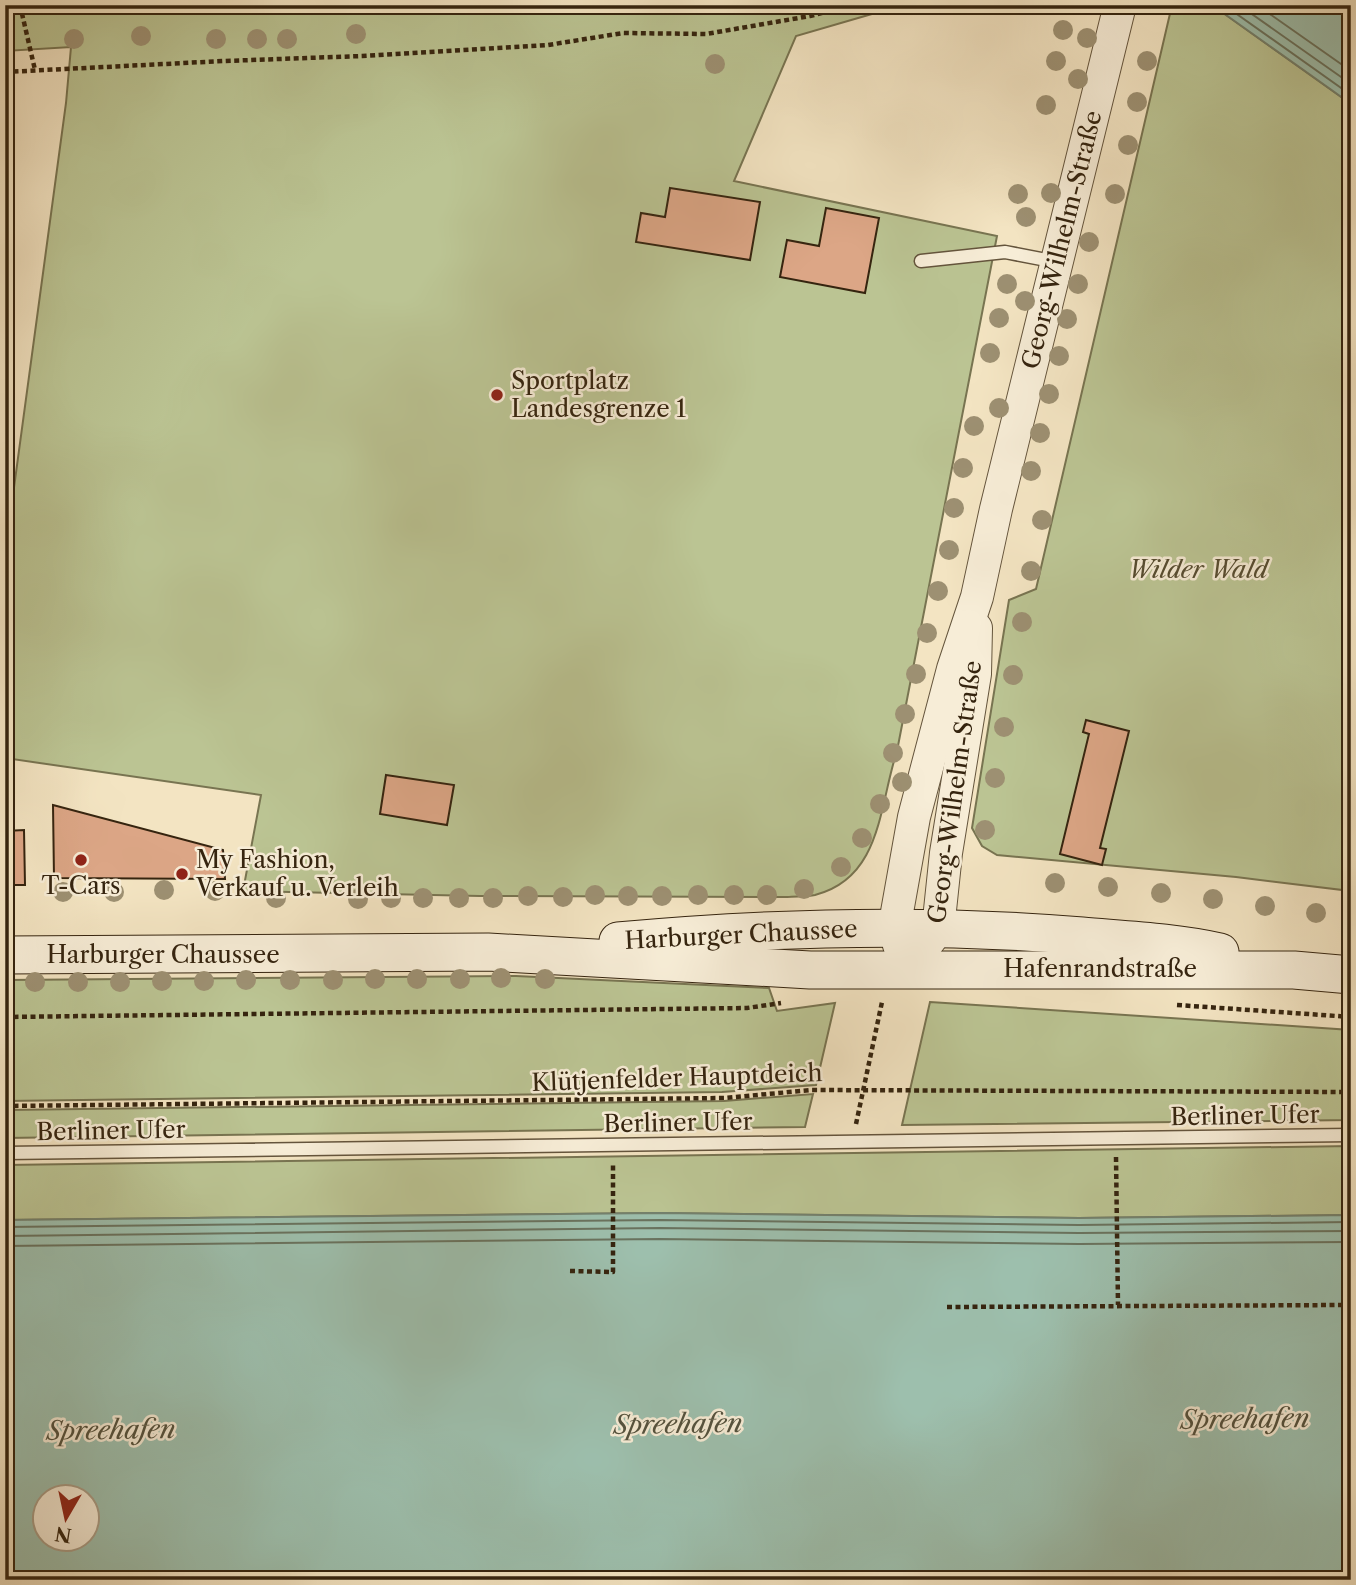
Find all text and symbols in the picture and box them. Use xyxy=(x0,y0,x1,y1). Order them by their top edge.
street label: Georg-Wilhelm-Straße xyxy=(1015,108,1108,372)
place label: Sportplatz Landesgrenze 1 xyxy=(511,366,686,423)
marker: Sportplatz Landesgrenze 1 xyxy=(489,387,505,403)
park label: Wilder Wald xyxy=(1128,555,1270,584)
street label: Georg-Wilhelm-Straße xyxy=(922,659,987,925)
place label: My Fashion, Verkauf u. Verleih xyxy=(195,845,399,902)
marker: T-Cars xyxy=(73,852,89,868)
marker: My Fashion, Verkauf u. Verleih xyxy=(174,866,190,882)
place label: T-Cars xyxy=(42,871,120,900)
street label: Harburger Chaussee xyxy=(624,914,858,955)
street label: Harburger Chaussee xyxy=(46,940,280,969)
street label: Hafenrandstraße xyxy=(1003,954,1197,983)
street label: Klütjenfelder Hauptdeich xyxy=(531,1058,823,1097)
street label: Berliner Ufer xyxy=(1170,1100,1320,1131)
street label: Berliner Ufer xyxy=(603,1107,753,1138)
street label: Berliner Ufer xyxy=(36,1115,186,1146)
water label: Spreehafen xyxy=(1178,1402,1310,1436)
water label: Spreehafen xyxy=(611,1407,743,1441)
water label: Spreehafen xyxy=(44,1413,176,1447)
north arrow xyxy=(32,1484,102,1554)
text: N xyxy=(53,1522,73,1547)

